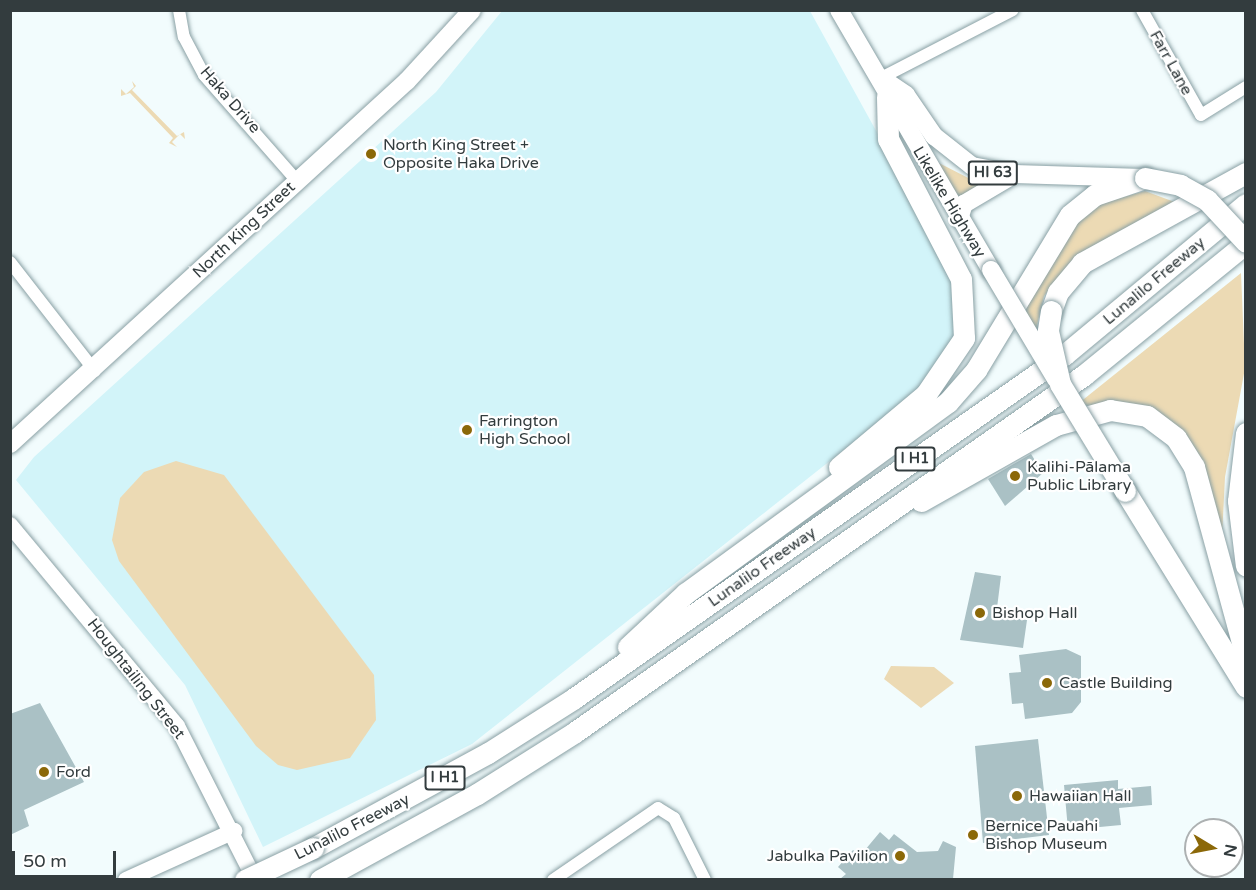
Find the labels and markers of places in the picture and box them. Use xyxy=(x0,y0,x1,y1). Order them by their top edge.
place label: North King Street + Opposite Haka Drive xyxy=(383,135,539,173)
marker: North King Street + Opposite Haka Drive xyxy=(364,147,378,161)
place label: Farrington High School xyxy=(479,411,570,449)
marker: Farrington High School xyxy=(460,423,474,437)
place label: Kalihi-Pālama Public Library xyxy=(1027,457,1131,495)
marker: Kalihi-Pālama Public Library xyxy=(1008,469,1022,483)
place label: Bishop Hall xyxy=(992,603,1077,623)
marker: Bishop Hall xyxy=(973,606,987,620)
place label: Castle Building xyxy=(1059,673,1173,693)
marker: Castle Building xyxy=(1040,676,1054,690)
place label: Ford xyxy=(56,762,91,782)
marker: Ford xyxy=(37,765,51,779)
place label: Hawaiian Hall xyxy=(1029,786,1131,806)
marker: Hawaiian Hall xyxy=(1010,789,1024,803)
place label: Bernice Pauahi Bishop Museum xyxy=(985,816,1108,854)
marker: Bernice Pauahi Bishop Museum xyxy=(966,828,980,842)
place label: Jabulka Pavilion xyxy=(767,846,888,866)
marker: Jabulka Pavilion xyxy=(893,849,907,863)

